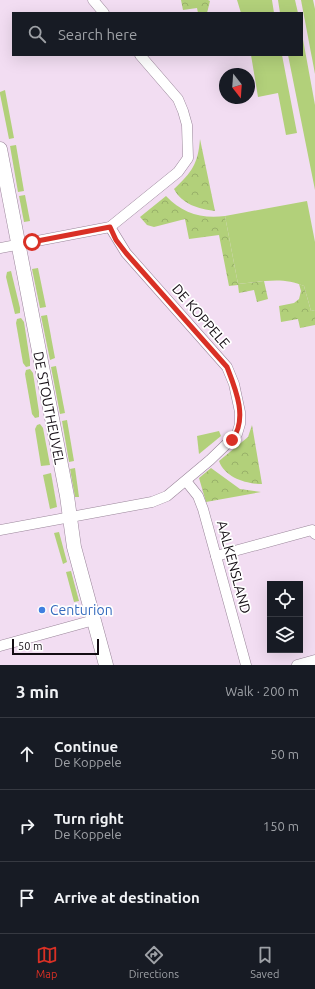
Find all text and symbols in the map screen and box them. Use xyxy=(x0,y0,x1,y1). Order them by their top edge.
search box xyxy=(12,12,303,56)
icon: search xyxy=(26,23,48,45)
text: Search here xyxy=(58,26,137,43)
north arrow xyxy=(219,68,255,104)
route start xyxy=(23,233,41,251)
street label: DE KOPPELE xyxy=(169,281,233,351)
street label: DE STOUTHEUVEL xyxy=(30,350,68,466)
route end xyxy=(223,431,241,449)
street label: AALKENSLAND xyxy=(214,519,254,616)
map controls xyxy=(267,581,303,653)
button: locate xyxy=(267,581,303,617)
place label: Centurion xyxy=(50,602,113,618)
marker: Centurion xyxy=(37,605,47,615)
button: layers xyxy=(267,617,303,653)
scale bar xyxy=(12,637,99,656)
text: 50 m xyxy=(18,640,42,652)
text: 3 min xyxy=(16,682,59,701)
text: Walk · 200 m xyxy=(225,684,299,698)
text: Continue xyxy=(54,738,118,755)
icon: ahead xyxy=(16,743,38,765)
text: 50 m xyxy=(270,747,299,761)
text: De Koppele xyxy=(54,755,122,769)
text: Turn right xyxy=(54,810,124,827)
icon: right xyxy=(16,815,38,837)
text: 150 m xyxy=(263,819,299,833)
text: De Koppele xyxy=(54,827,122,841)
icon: arrive xyxy=(16,887,38,909)
text: Arrive at destination xyxy=(54,889,200,906)
tab: Map xyxy=(36,944,58,980)
tab: Directions xyxy=(129,944,179,980)
tab: Saved xyxy=(250,944,279,980)

